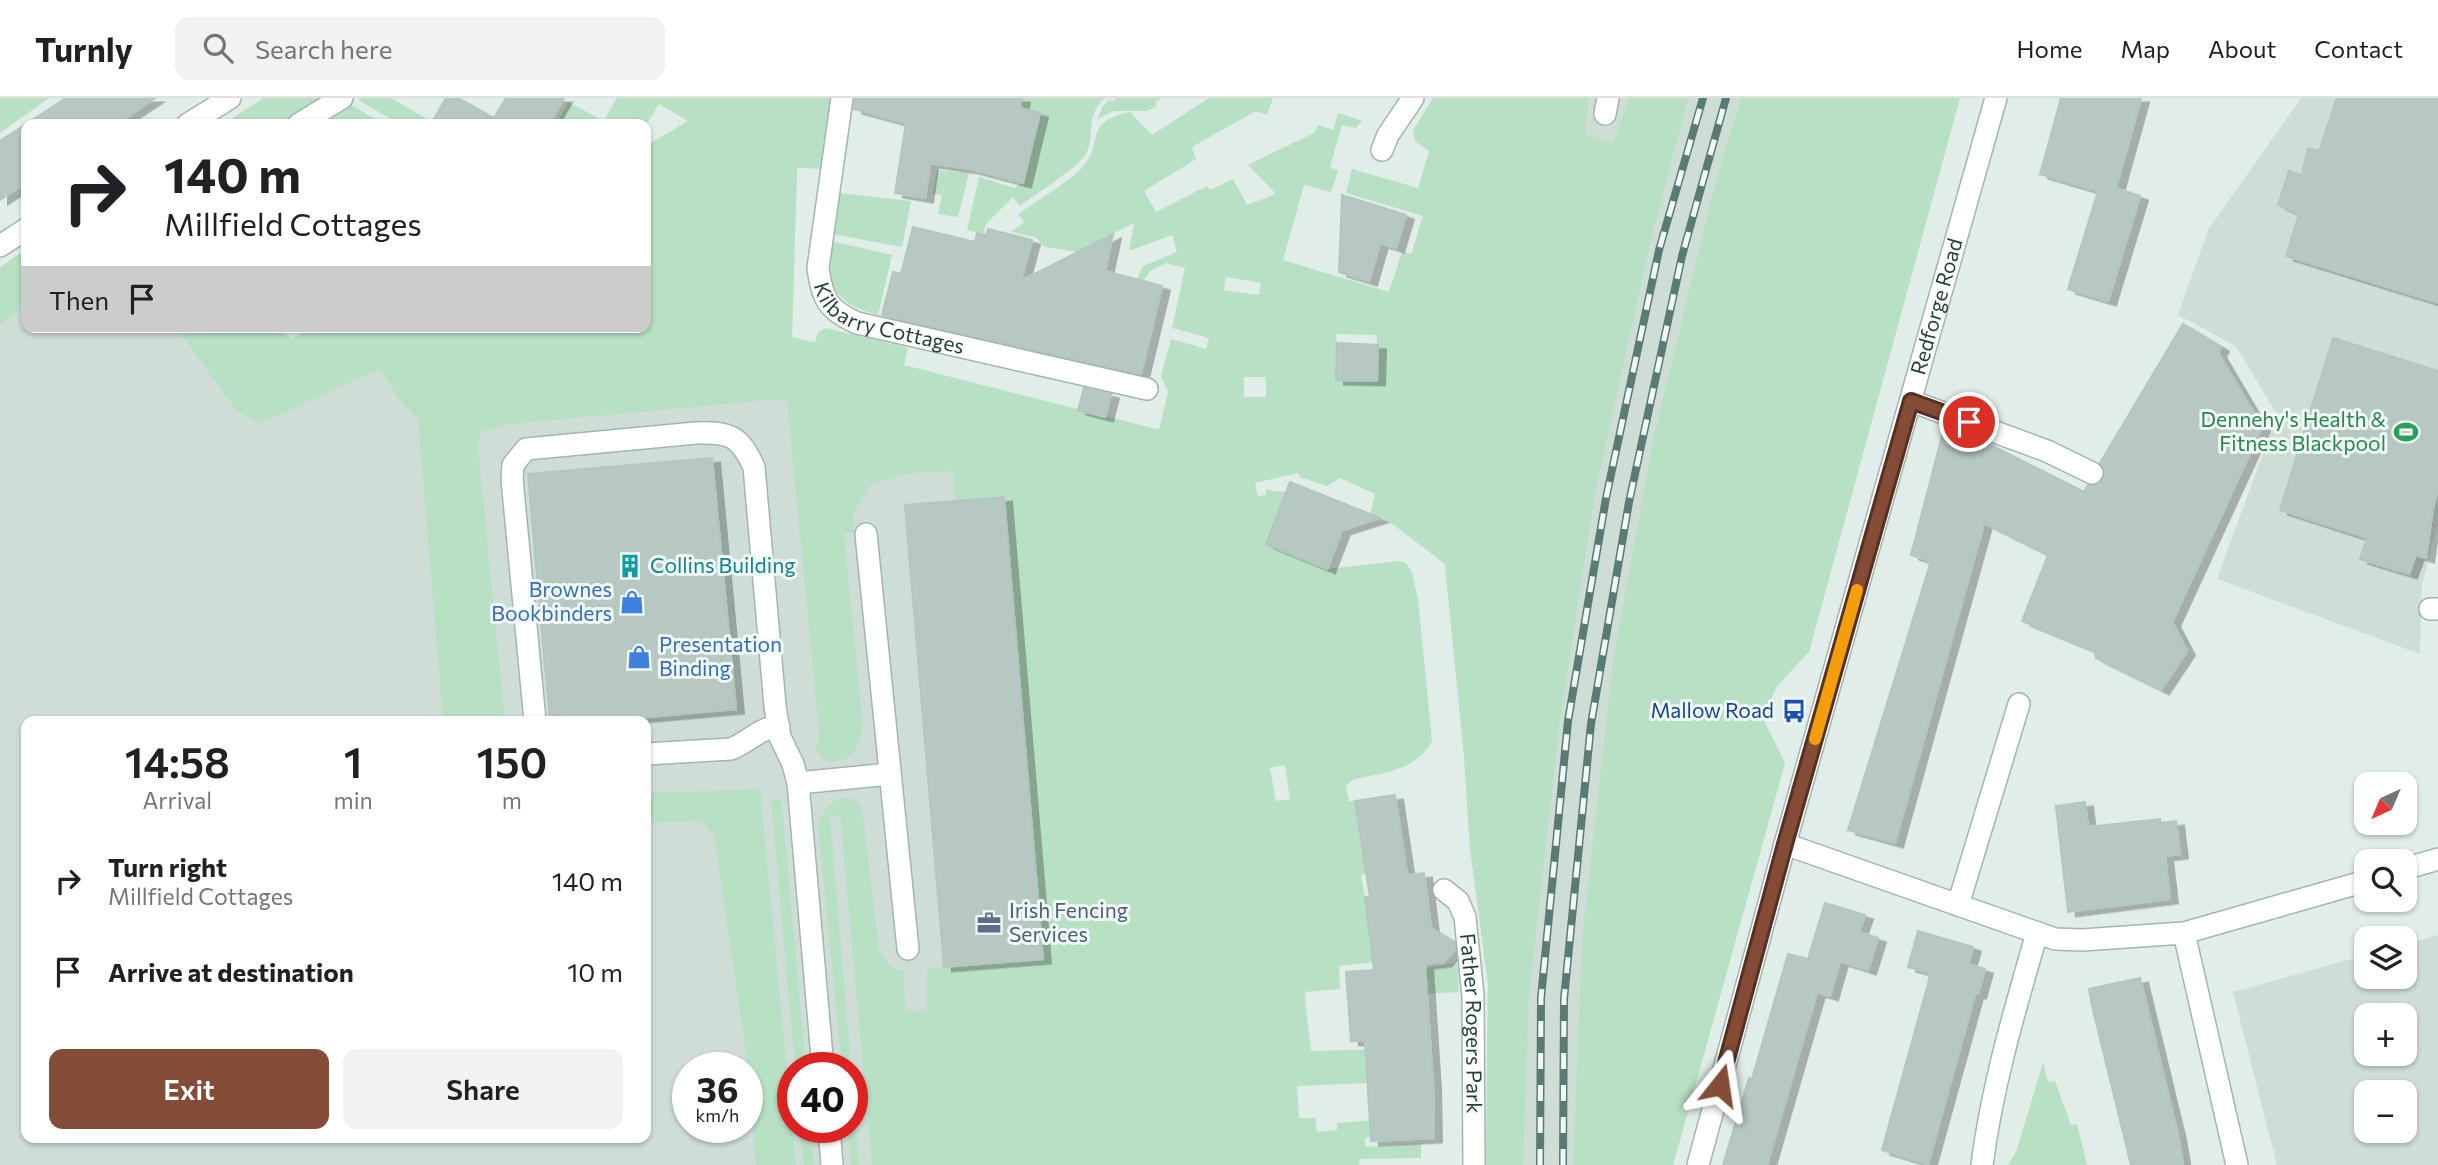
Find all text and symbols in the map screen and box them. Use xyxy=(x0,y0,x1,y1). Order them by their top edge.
search box xyxy=(175,17,665,80)
text: Turnly xyxy=(35,28,133,69)
icon: search xyxy=(199,29,237,67)
text: Search here xyxy=(255,33,392,64)
text: Home xyxy=(2017,34,2083,63)
text: Map xyxy=(2121,34,2170,63)
text: About xyxy=(2208,34,2276,63)
text: Contact xyxy=(2314,34,2403,63)
text: 140 m xyxy=(164,143,301,203)
icon: right xyxy=(49,147,140,238)
text: Millfield Cottages xyxy=(164,203,422,243)
street label: Redforge Road xyxy=(1904,235,1967,377)
street label: Kilbarry Cottages xyxy=(810,279,967,358)
icon: arrive xyxy=(123,280,161,318)
text: Then xyxy=(49,284,109,315)
pin xyxy=(1939,392,1999,452)
icon: arrive xyxy=(1950,403,1988,441)
place label: Dennehy's Health & Fitness Blackpool xyxy=(2201,406,2387,455)
sports icon: Dennehy's Health & Fitness Blackpool xyxy=(2392,418,2420,446)
building icon: Collins Building xyxy=(616,552,644,580)
place label: Collins Building xyxy=(650,552,796,577)
place label: Brownes Bookbinders xyxy=(491,576,612,625)
shop icon: Brownes Bookbinders xyxy=(618,588,646,616)
place label: Presentation Binding xyxy=(659,631,782,680)
shop icon: Presentation Binding xyxy=(625,643,653,671)
place label: Mallow Road xyxy=(1650,697,1774,722)
bus stop icon: Mallow Road xyxy=(1780,697,1808,725)
text: 14:58 xyxy=(125,735,230,787)
text: 1 xyxy=(344,735,363,787)
text: 150 xyxy=(476,735,547,787)
north arrow xyxy=(2354,772,2417,835)
map controls xyxy=(2354,772,2417,1143)
text: Arrival xyxy=(142,786,212,814)
text: min xyxy=(334,786,373,814)
text: m xyxy=(502,786,522,814)
button: search xyxy=(2354,849,2417,912)
text: Turn right xyxy=(108,851,227,882)
icon: right xyxy=(49,862,87,900)
text: 140 m xyxy=(552,865,623,896)
text: Millfield Cottages xyxy=(108,882,293,910)
place label: Irish Fencing Services xyxy=(1009,897,1128,946)
office icon: Irish Fencing Services xyxy=(975,909,1003,937)
button: layers xyxy=(2354,926,2417,989)
street label: Father Rogers Park xyxy=(1456,932,1488,1114)
icon: arrive xyxy=(49,953,87,991)
text: Arrive at destination xyxy=(108,956,354,987)
text: 10 m xyxy=(567,956,623,987)
button: + xyxy=(2354,1003,2417,1066)
position arrow xyxy=(1683,1048,1757,1122)
button: Exit xyxy=(49,1049,329,1129)
button: Share xyxy=(343,1049,623,1129)
speed limit sign: 40 xyxy=(777,1052,868,1143)
text: 36 xyxy=(697,1067,738,1110)
button: − xyxy=(2354,1080,2417,1143)
text: km/h xyxy=(696,1104,739,1126)

